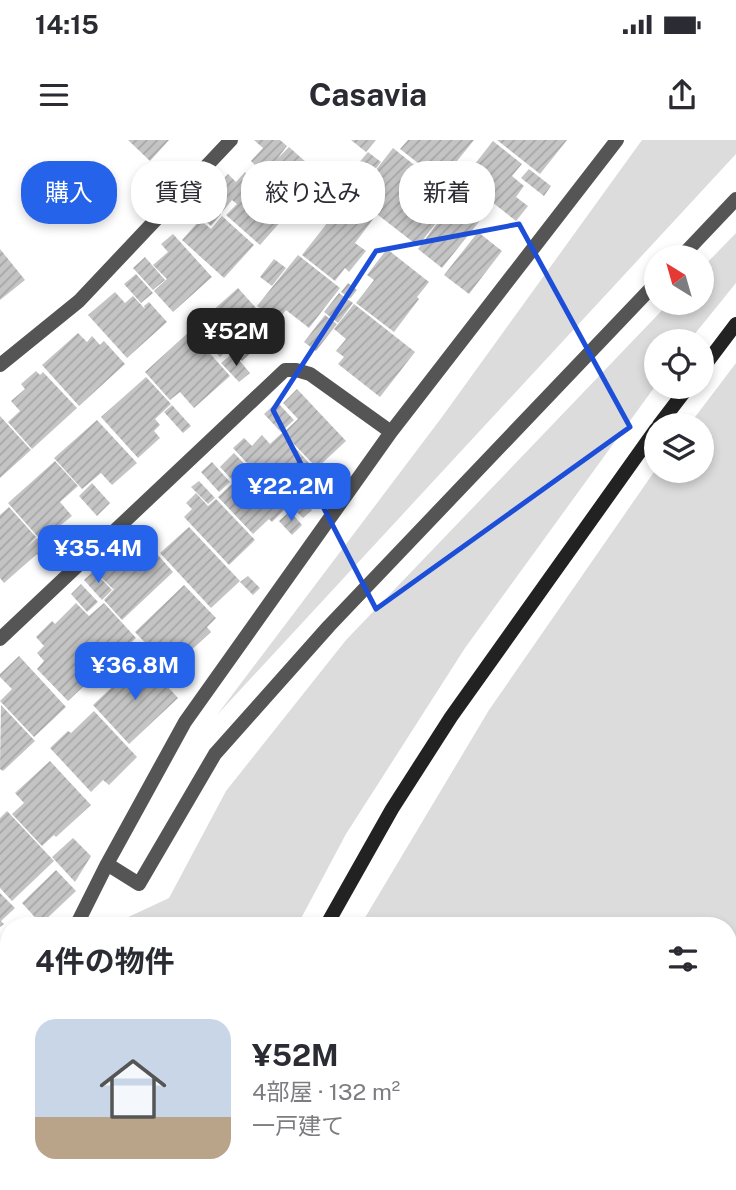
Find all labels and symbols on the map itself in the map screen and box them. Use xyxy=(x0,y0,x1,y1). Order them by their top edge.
north arrow xyxy=(644,245,714,315)
pin: ¥52M xyxy=(195,308,277,368)
pin: ¥22.2M xyxy=(234,464,348,523)
pin: ¥35.4M xyxy=(41,526,155,585)
pin: ¥36.8M xyxy=(78,643,192,702)

